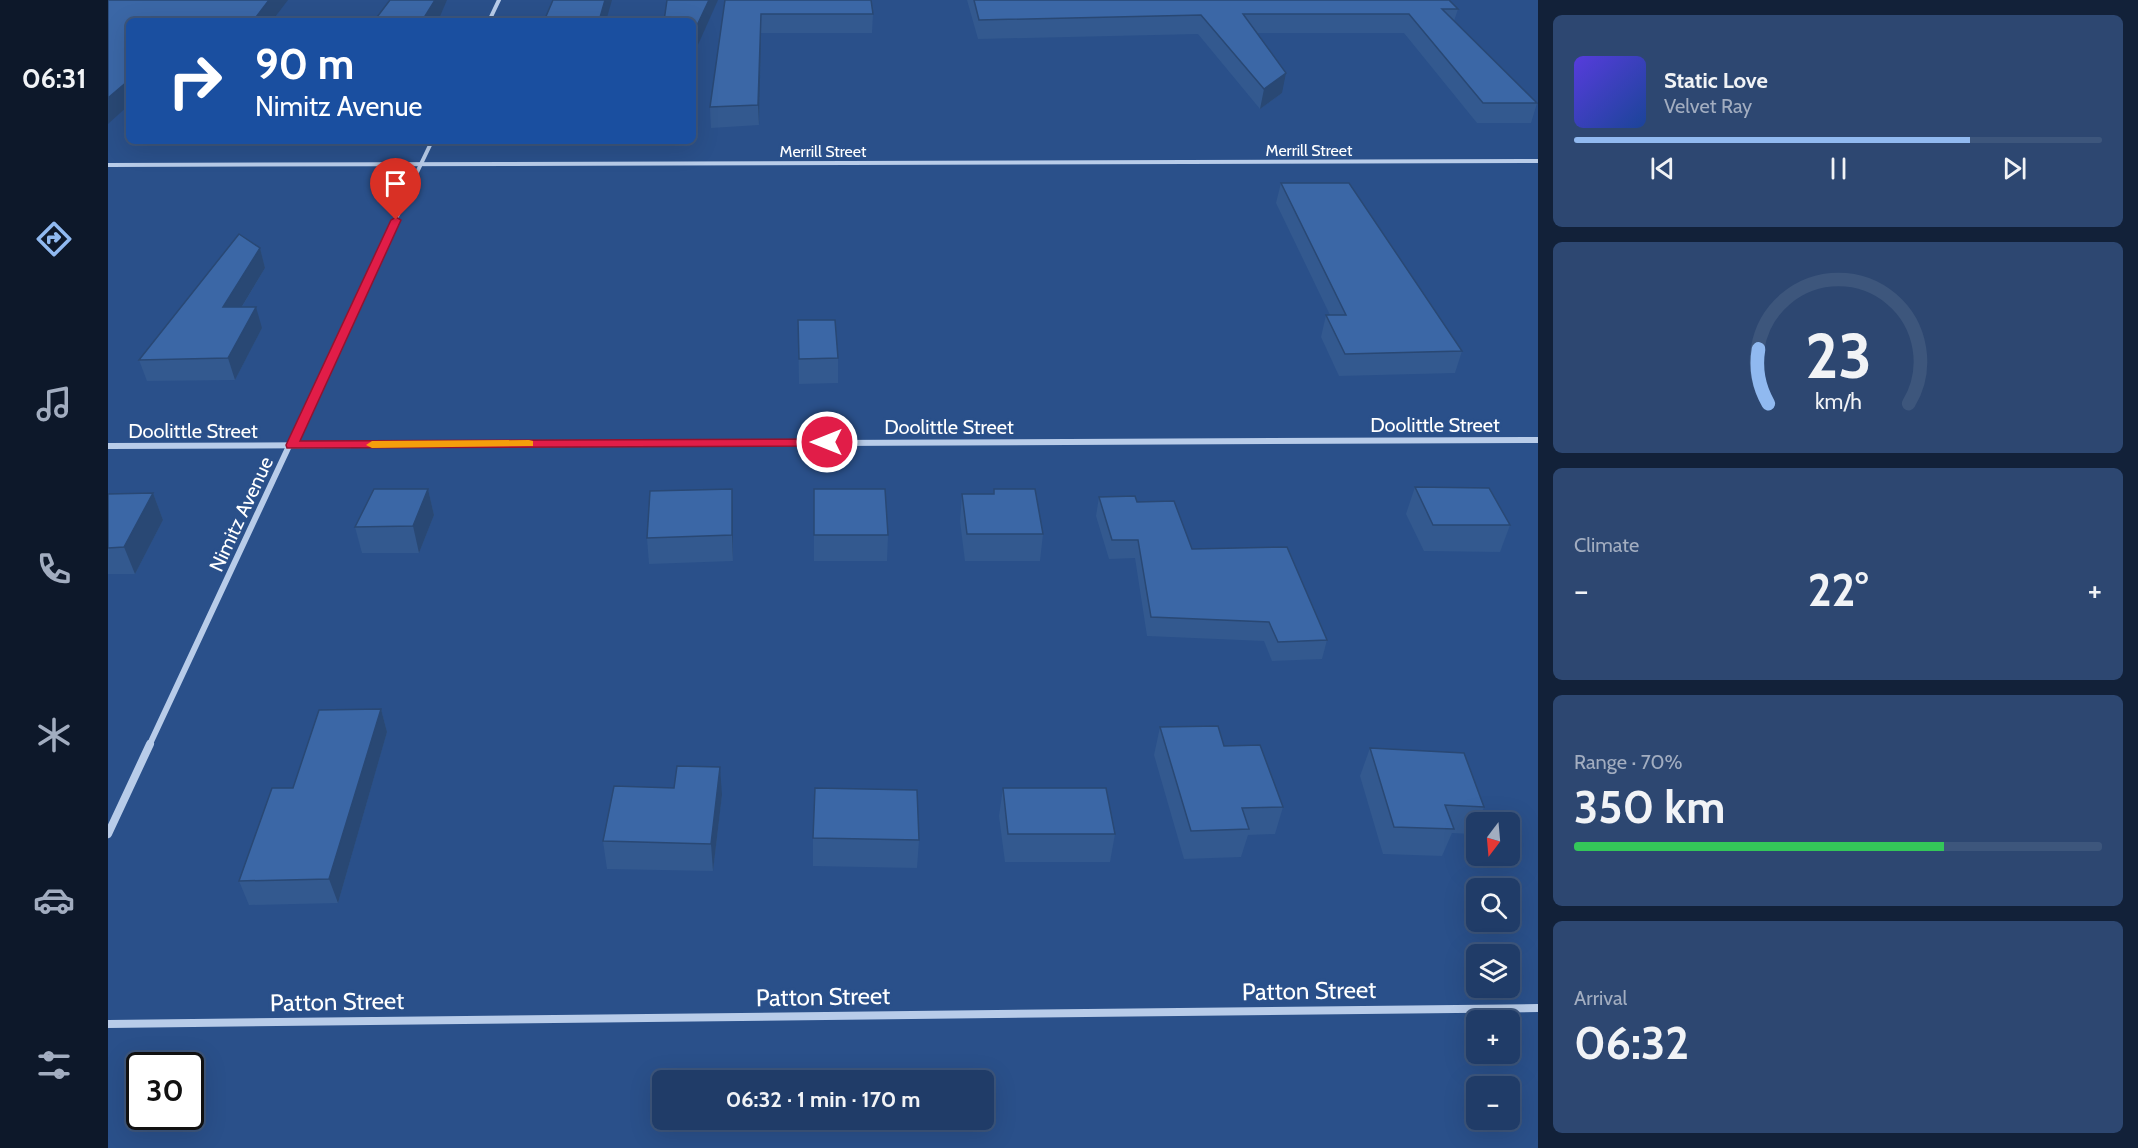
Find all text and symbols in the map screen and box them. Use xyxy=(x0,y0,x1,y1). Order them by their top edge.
text: 90 m xyxy=(255,38,354,90)
icon: right xyxy=(156,42,234,120)
text: 06:31 xyxy=(22,62,86,95)
text: Static Love xyxy=(1664,67,1768,94)
text: Nimitz Avenue xyxy=(255,90,422,123)
text: Velvet Ray xyxy=(1664,94,1752,118)
street label: Merrill Street xyxy=(1266,141,1353,160)
street label: Merrill Street xyxy=(780,142,867,161)
icon: previous xyxy=(1646,152,1679,185)
icon: pause xyxy=(1822,152,1855,185)
icon: next xyxy=(1998,152,2031,185)
pin xyxy=(370,158,421,220)
icon: arrive xyxy=(379,167,412,200)
icon: directions xyxy=(33,218,75,260)
text: 23 xyxy=(1805,319,1871,395)
icon: music xyxy=(33,383,75,425)
text: km/h xyxy=(1815,389,1861,415)
position arrow xyxy=(795,410,859,474)
street label: Doolittle Street xyxy=(1370,413,1500,437)
street label: Doolittle Street xyxy=(884,415,1014,439)
street label: Doolittle Street xyxy=(128,419,258,443)
street label: Nimitz Avenue xyxy=(204,453,278,575)
text: Climate xyxy=(1574,533,1639,557)
icon: phone xyxy=(33,548,75,590)
text: 22° xyxy=(1808,563,1868,617)
text: − xyxy=(1574,570,1589,610)
text: + xyxy=(2087,570,2102,610)
icon: climate xyxy=(33,714,75,756)
text: Range · 70% xyxy=(1574,750,1683,774)
text: 350 km xyxy=(1574,780,1725,834)
north arrow xyxy=(1466,812,1520,866)
map controls xyxy=(1466,812,1520,1130)
button: search xyxy=(1466,878,1520,932)
icon: car xyxy=(33,879,75,921)
button: layers xyxy=(1466,944,1520,998)
street label: Patton Street xyxy=(1242,975,1376,1006)
street label: Patton Street xyxy=(756,981,890,1012)
street label: Patton Street xyxy=(270,986,404,1017)
text: Arrival xyxy=(1574,986,1627,1010)
button: + xyxy=(1466,1010,1520,1064)
text: 06:32 xyxy=(1574,1016,1689,1070)
icon: filters xyxy=(33,1044,75,1086)
speed limit sign: 30 xyxy=(126,1052,204,1130)
button: − xyxy=(1466,1076,1520,1130)
text: 06:32 · 1 min · 170 m xyxy=(726,1086,920,1113)

